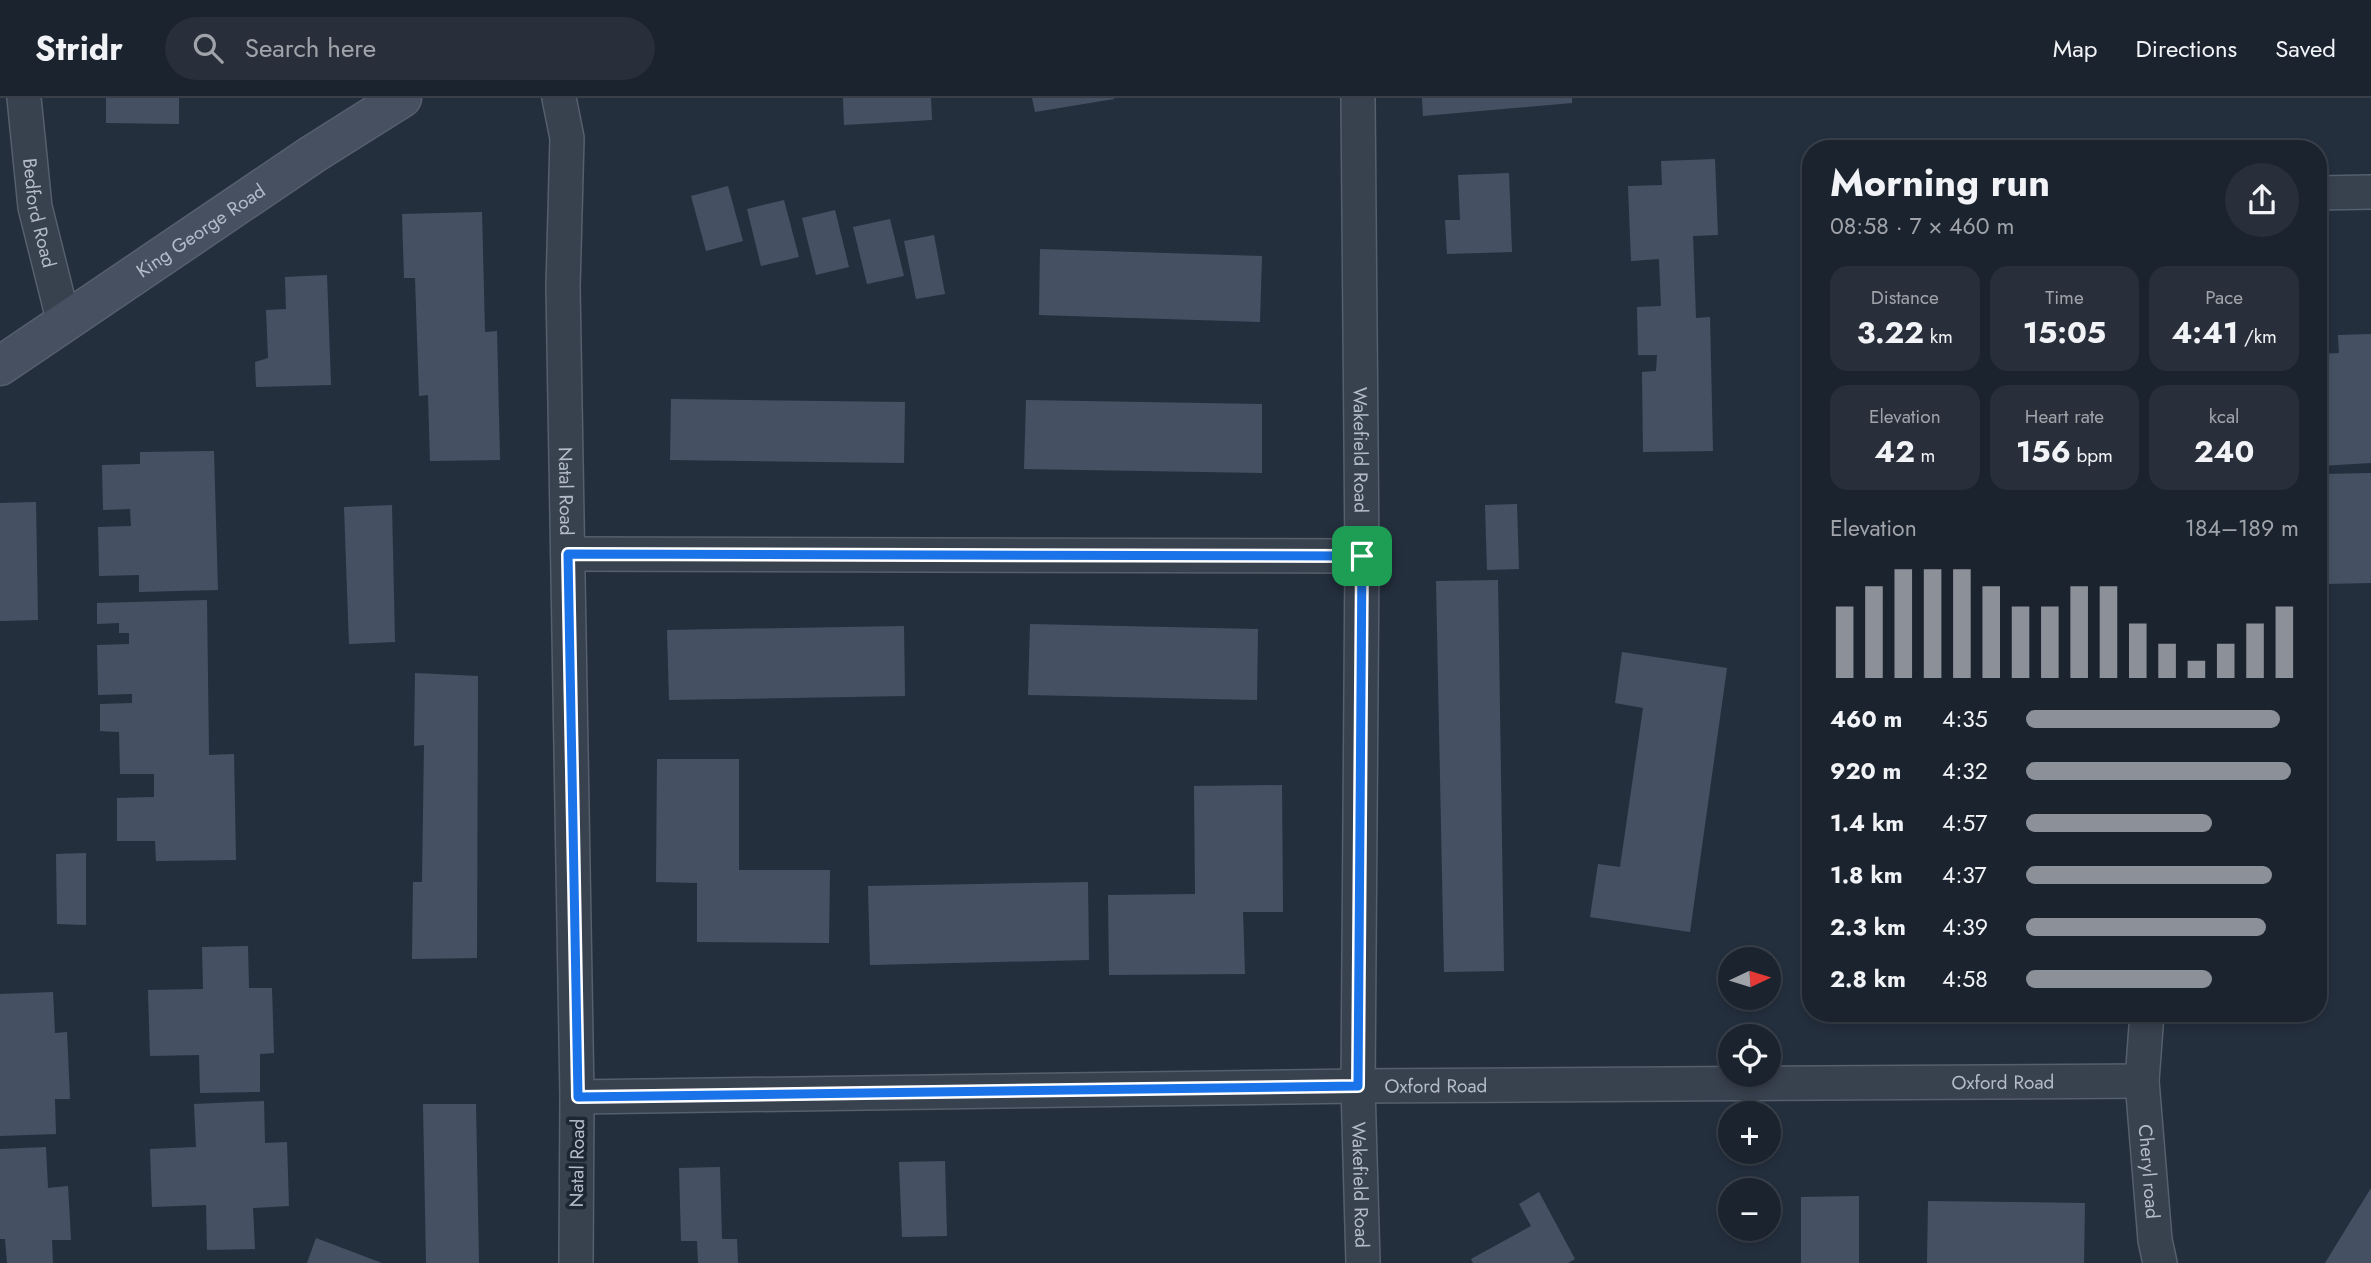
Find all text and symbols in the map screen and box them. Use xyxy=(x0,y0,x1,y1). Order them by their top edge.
search box xyxy=(165,17,655,80)
text: Stridr xyxy=(35,25,123,72)
icon: search xyxy=(189,29,227,67)
text: Search here xyxy=(245,29,376,67)
text: Map xyxy=(2053,31,2098,66)
text: Directions xyxy=(2136,31,2237,66)
text: Saved xyxy=(2275,31,2336,66)
text: Morning run xyxy=(1830,155,2050,210)
street label: Bedford Road xyxy=(17,157,63,270)
button: share xyxy=(2225,163,2299,237)
street label: King George Road xyxy=(130,177,270,284)
text: 08:58 · 7 × 460 m xyxy=(1830,209,2014,243)
text: Distance xyxy=(1871,284,1939,311)
text: Time xyxy=(2045,284,2084,311)
text: Pace xyxy=(2205,284,2243,311)
text: 3.22 xyxy=(1857,311,1924,354)
text: 15:05 xyxy=(2023,311,2106,354)
text: 4:41 xyxy=(2171,311,2238,354)
text: km xyxy=(1924,323,1953,350)
text: /km xyxy=(2238,323,2277,350)
street label: Wakefield Road xyxy=(1347,387,1375,513)
text: Elevation xyxy=(1869,403,1941,430)
text: Heart rate xyxy=(2025,403,2104,430)
text: kcal xyxy=(2209,403,2240,430)
text: 42 xyxy=(1874,430,1915,473)
text: 156 xyxy=(2016,430,2071,473)
text: 240 xyxy=(2194,430,2254,473)
text: m xyxy=(1915,442,1935,469)
text: bpm xyxy=(2071,442,2113,469)
street label: Natal Road xyxy=(552,447,581,536)
text: Elevation xyxy=(1830,511,1917,545)
text: 184–189 m xyxy=(2185,511,2299,545)
pin xyxy=(1332,526,1392,586)
icon: arrive xyxy=(1343,537,1381,575)
text: 460 m xyxy=(1830,702,1902,736)
text: 4:35 xyxy=(1942,702,1988,736)
text: 920 m xyxy=(1830,754,1901,788)
text: 4:32 xyxy=(1942,754,1988,788)
text: 1.4 km xyxy=(1830,806,1904,840)
text: 4:57 xyxy=(1942,806,1987,840)
text: 1.8 km xyxy=(1830,858,1903,892)
text: 4:37 xyxy=(1942,858,1987,892)
text: 2.3 km xyxy=(1830,910,1906,944)
text: 4:39 xyxy=(1942,910,1988,944)
north arrow xyxy=(1718,947,1782,1010)
map controls xyxy=(1718,947,1781,1241)
text: 2.8 km xyxy=(1830,962,1906,996)
text: 4:58 xyxy=(1942,962,1988,996)
button: locate xyxy=(1718,1024,1781,1087)
street label: Oxford Road xyxy=(1951,1068,2054,1096)
street label: Oxford Road xyxy=(1384,1072,1487,1099)
button: + xyxy=(1718,1101,1781,1164)
street label: Natal Road xyxy=(563,1118,591,1208)
street label: Wakefield Road xyxy=(1346,1122,1376,1248)
street label: Cheryl road xyxy=(2132,1123,2167,1220)
button: − xyxy=(1718,1178,1781,1241)

